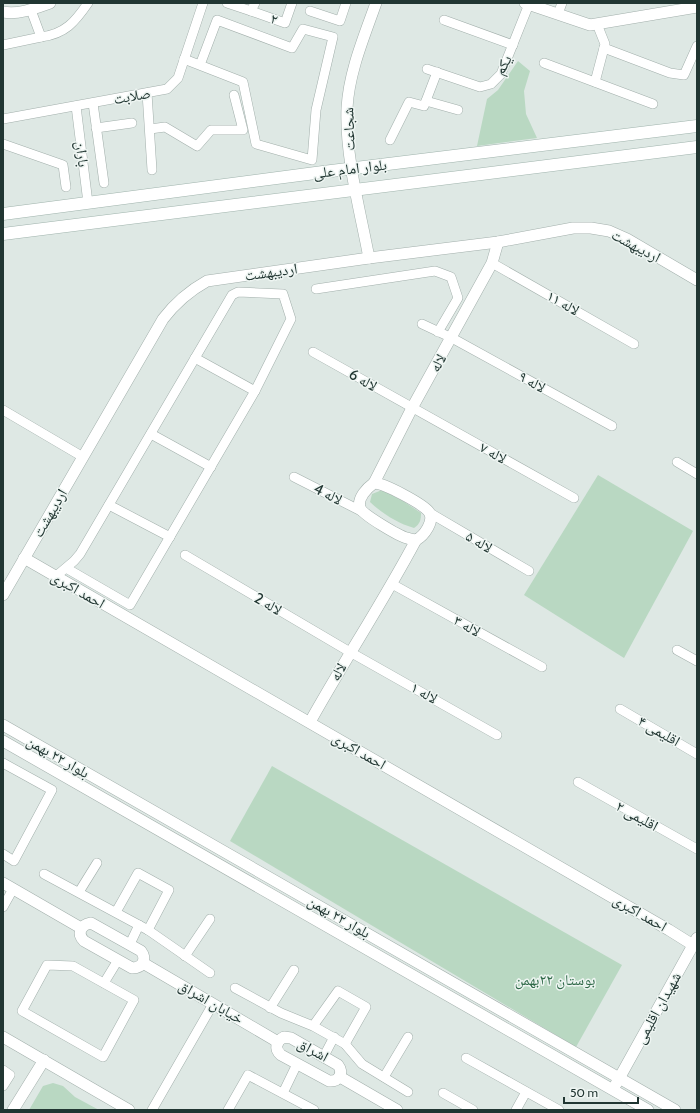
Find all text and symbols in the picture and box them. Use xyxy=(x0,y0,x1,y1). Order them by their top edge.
street label: ۲ xyxy=(268,9,280,29)
street label: یکم xyxy=(490,52,517,79)
street label: صلابت xyxy=(112,84,152,108)
street label: شجاعت xyxy=(339,107,359,151)
street label: باران xyxy=(70,140,93,168)
street label: بلوار امام علی xyxy=(312,156,388,183)
street label: اردیبهشت xyxy=(608,226,664,266)
street label: اردیبهشت xyxy=(243,259,299,285)
street label: لاله ۱۱ xyxy=(544,287,582,319)
street label: لاله xyxy=(426,351,450,375)
street label: لاله 6 xyxy=(346,365,380,395)
street label: لاله ۹ xyxy=(515,367,549,397)
street label: لاله ۷ xyxy=(476,438,510,468)
street label: لاله 4 xyxy=(311,479,345,509)
street label: اردیبهشت xyxy=(29,486,71,540)
street label: لاله ۵ xyxy=(462,527,496,557)
street label: احمد اکبری xyxy=(47,567,108,613)
street label: لاله 2 xyxy=(251,589,285,619)
street label: لاله ۳ xyxy=(450,611,484,641)
street label: لاله xyxy=(326,660,350,684)
street label: لاله ۱ xyxy=(407,678,441,708)
street label: اقلیمی ۴ xyxy=(634,712,683,751)
street label: احمد اکبری xyxy=(328,728,389,774)
street label: بلوار ۲۲ بهمن xyxy=(23,732,92,783)
street label: اقلیمی ۲ xyxy=(612,797,661,836)
street label: احمد اکبری xyxy=(609,890,670,936)
street label: بلوار ۲۲ بهمن xyxy=(304,892,373,943)
street label: شهیدان اقلیمی xyxy=(631,969,686,1048)
park label: بوستان ۲۲بهمن xyxy=(515,971,595,990)
street label: خیابان اشراق xyxy=(175,976,247,1029)
street label: اشراق xyxy=(294,1034,332,1067)
scale bar xyxy=(564,1079,638,1105)
text: 50 m xyxy=(570,1085,598,1100)

